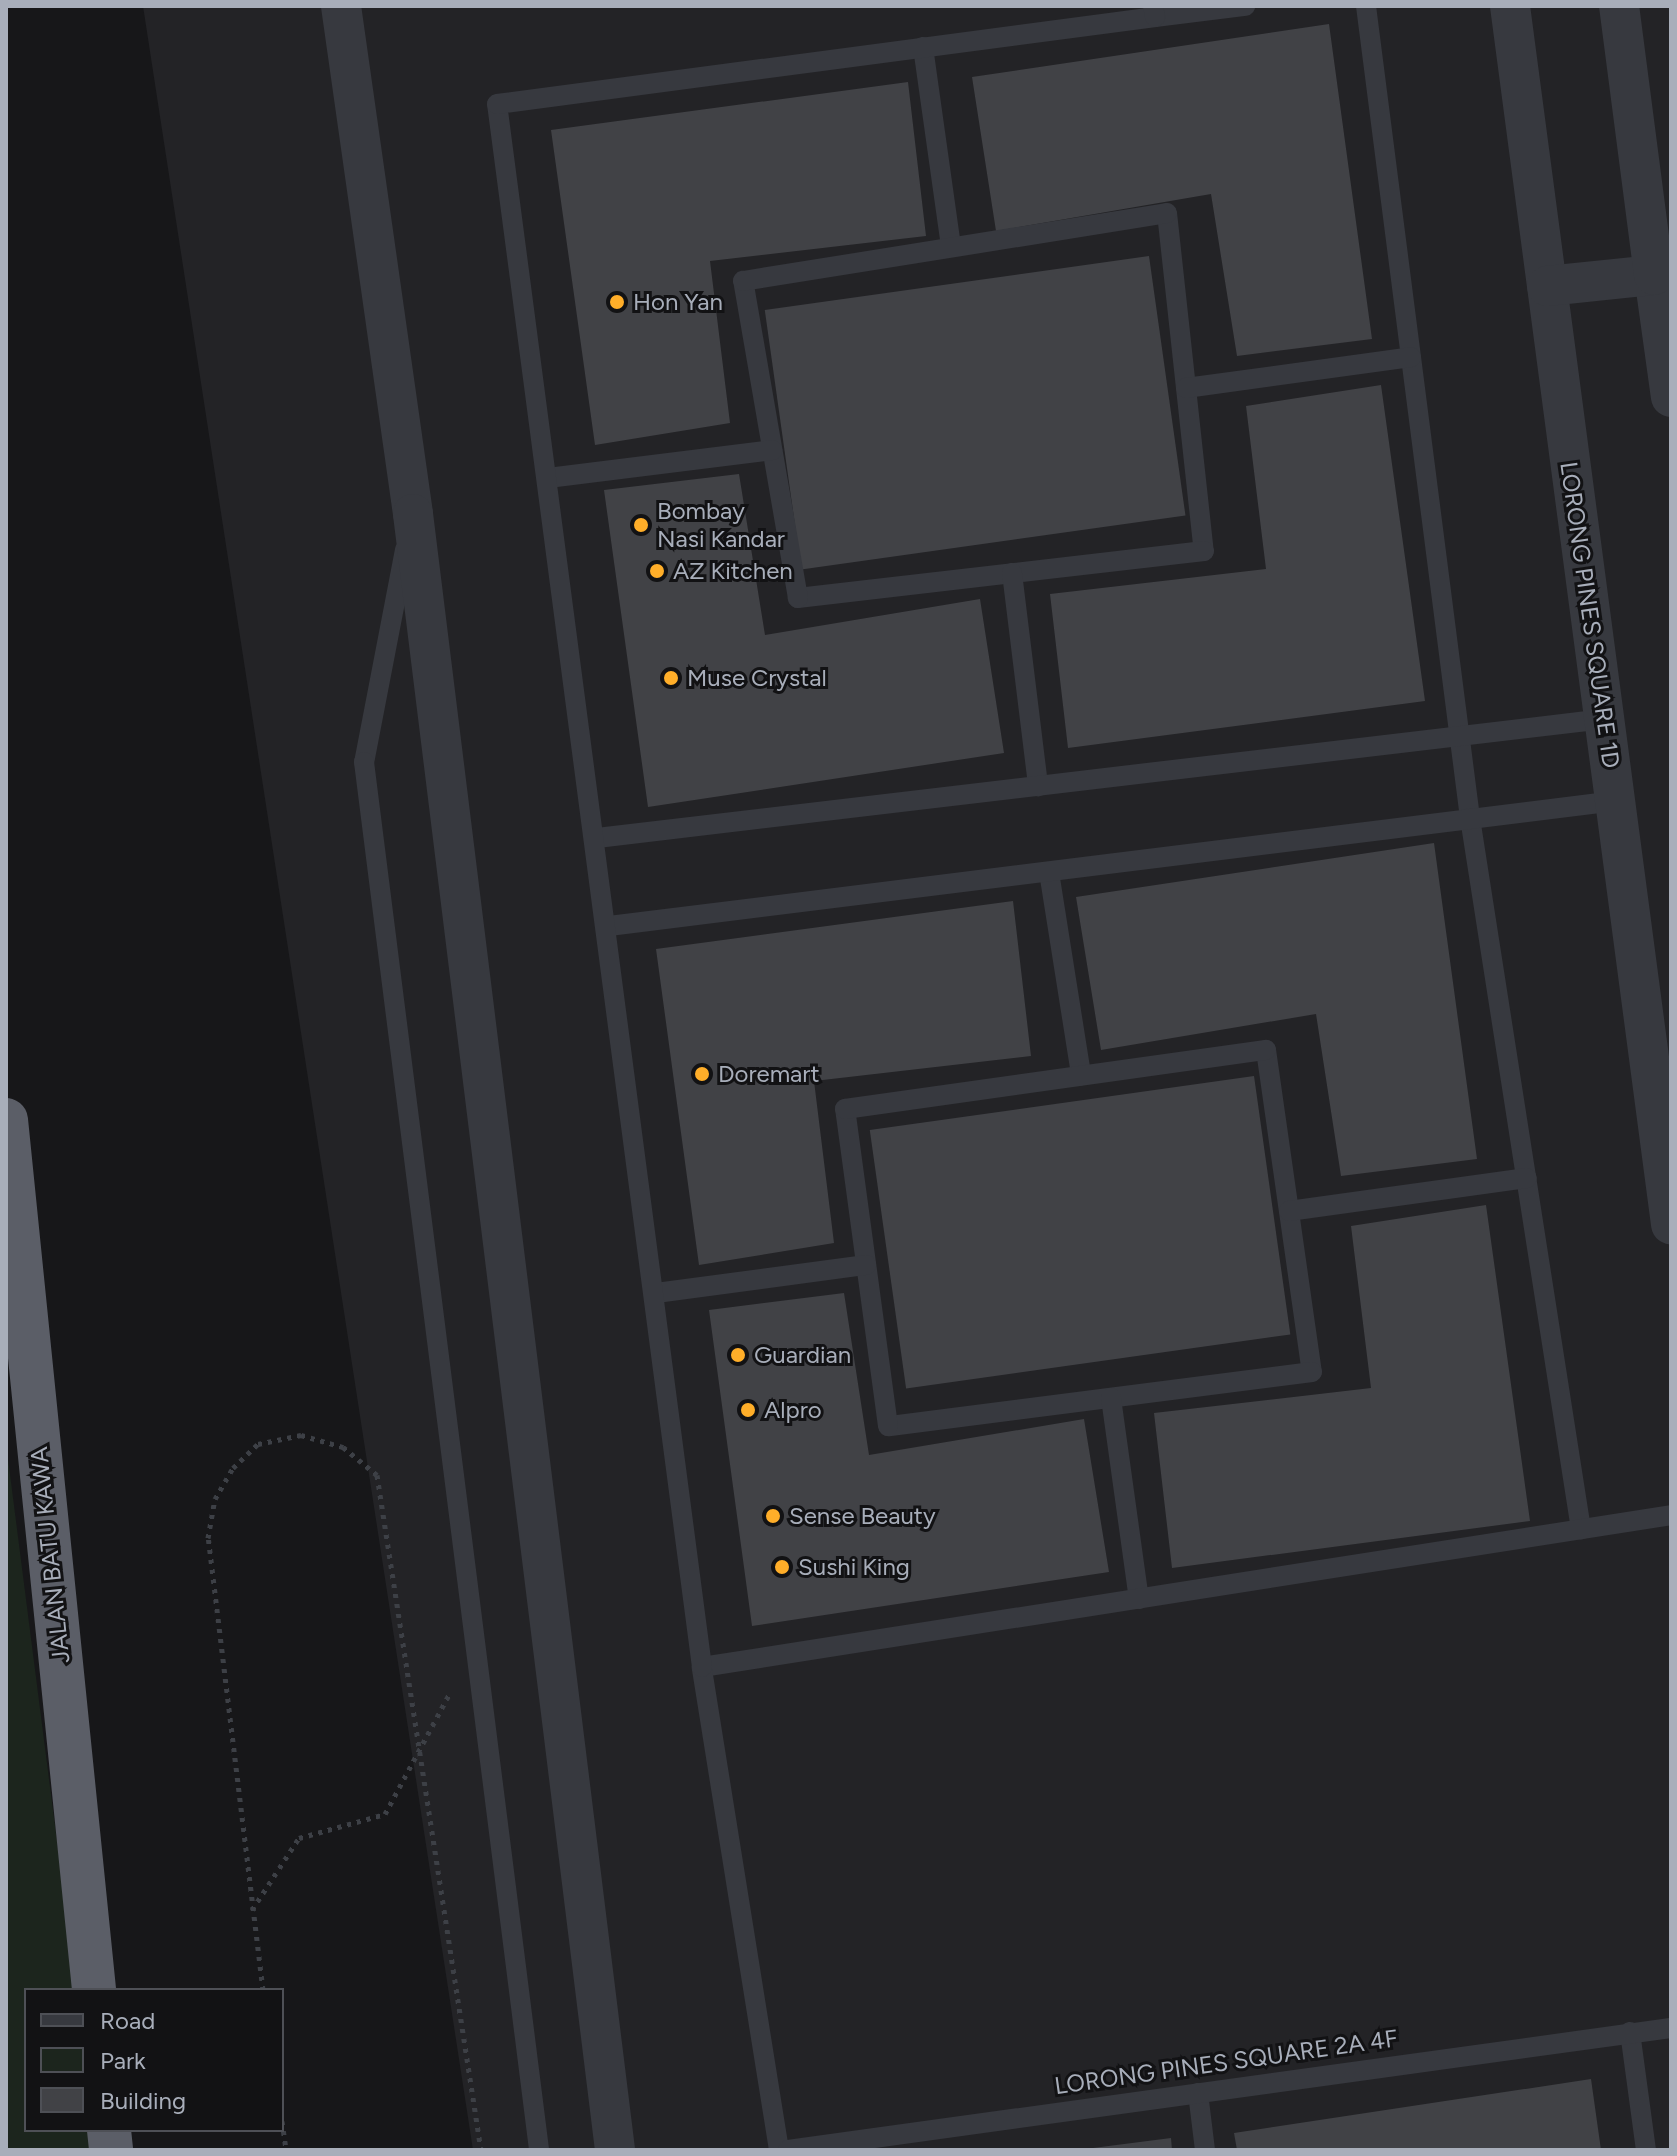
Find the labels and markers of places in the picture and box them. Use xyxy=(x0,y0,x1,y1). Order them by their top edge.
place label: Hon Yan xyxy=(633,288,723,316)
marker: Hon Yan xyxy=(608,293,626,311)
place label: Bombay Nasi Kandar xyxy=(657,497,785,553)
marker: Bombay Nasi Kandar xyxy=(632,516,650,534)
place label: AZ Kitchen xyxy=(673,557,793,585)
marker: AZ Kitchen xyxy=(648,562,666,580)
place label: Muse Crystal xyxy=(687,664,827,692)
marker: Muse Crystal xyxy=(662,669,680,687)
place label: Doremart xyxy=(718,1060,819,1088)
marker: Doremart xyxy=(693,1065,711,1083)
place label: Guardian xyxy=(754,1341,851,1369)
marker: Guardian xyxy=(729,1346,747,1364)
place label: Alpro xyxy=(764,1396,822,1424)
marker: Alpro xyxy=(739,1401,757,1419)
place label: Sense Beauty xyxy=(789,1502,936,1530)
marker: Sense Beauty xyxy=(764,1507,782,1525)
place label: Sushi King xyxy=(798,1553,910,1581)
marker: Sushi King xyxy=(773,1558,791,1576)

